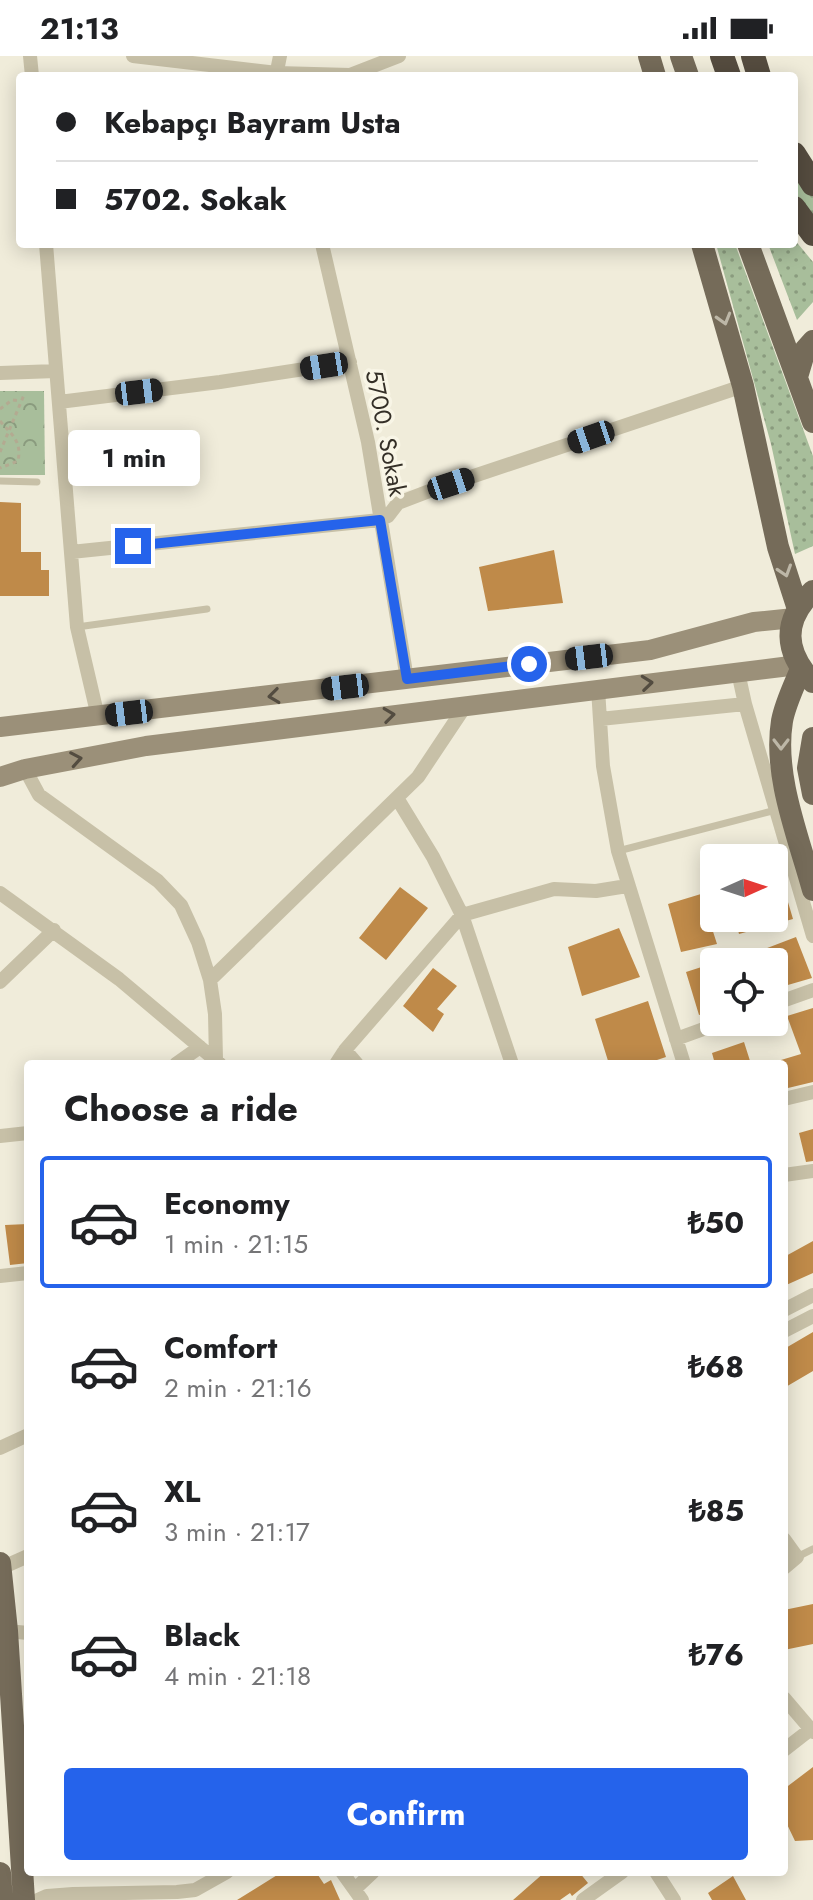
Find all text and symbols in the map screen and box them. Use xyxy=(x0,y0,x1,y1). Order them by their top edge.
text: 21:13 xyxy=(40,7,119,50)
text: Kebapçı Bayram Usta xyxy=(104,101,401,144)
text: 5702. Sokak xyxy=(104,178,287,221)
one-way arrow xyxy=(714,312,731,326)
car xyxy=(298,350,350,382)
street label: 5700. Sokak xyxy=(357,367,415,500)
car xyxy=(114,377,164,407)
car xyxy=(564,418,618,456)
callout: 1 min xyxy=(67,430,199,486)
text: 1 min xyxy=(102,439,166,477)
car xyxy=(424,465,478,503)
route end xyxy=(115,528,151,564)
one-way arrow xyxy=(776,564,792,578)
car xyxy=(564,642,614,672)
route start xyxy=(511,646,547,682)
car xyxy=(320,672,370,702)
one-way arrow xyxy=(641,675,654,692)
one-way arrow xyxy=(267,687,280,704)
car xyxy=(104,698,154,728)
one-way arrow xyxy=(382,707,395,724)
one-way arrow xyxy=(772,738,790,751)
one-way arrow xyxy=(69,752,83,769)
north arrow xyxy=(700,844,788,932)
map controls xyxy=(700,844,788,1036)
button: locate xyxy=(700,948,788,1036)
text: Choose a ride xyxy=(64,1082,298,1134)
text: Economy xyxy=(164,1182,290,1225)
icon: car xyxy=(68,1186,140,1258)
text: ₺50 xyxy=(688,1201,744,1244)
text: 1 min · 21:15 xyxy=(164,1225,308,1263)
text: Comfort xyxy=(164,1326,277,1369)
icon: car xyxy=(68,1330,140,1402)
text: ₺68 xyxy=(688,1345,744,1388)
text: 2 min · 21:16 xyxy=(164,1369,312,1407)
text: XL xyxy=(164,1470,200,1513)
icon: car xyxy=(68,1474,140,1546)
text: ₺85 xyxy=(689,1489,744,1532)
text: 3 min · 21:17 xyxy=(164,1513,310,1551)
text: Black xyxy=(164,1614,240,1657)
icon: car xyxy=(68,1618,140,1690)
text: ₺76 xyxy=(689,1633,744,1676)
text: 4 min · 21:18 xyxy=(164,1657,311,1695)
button: Confirm xyxy=(64,1768,748,1860)

